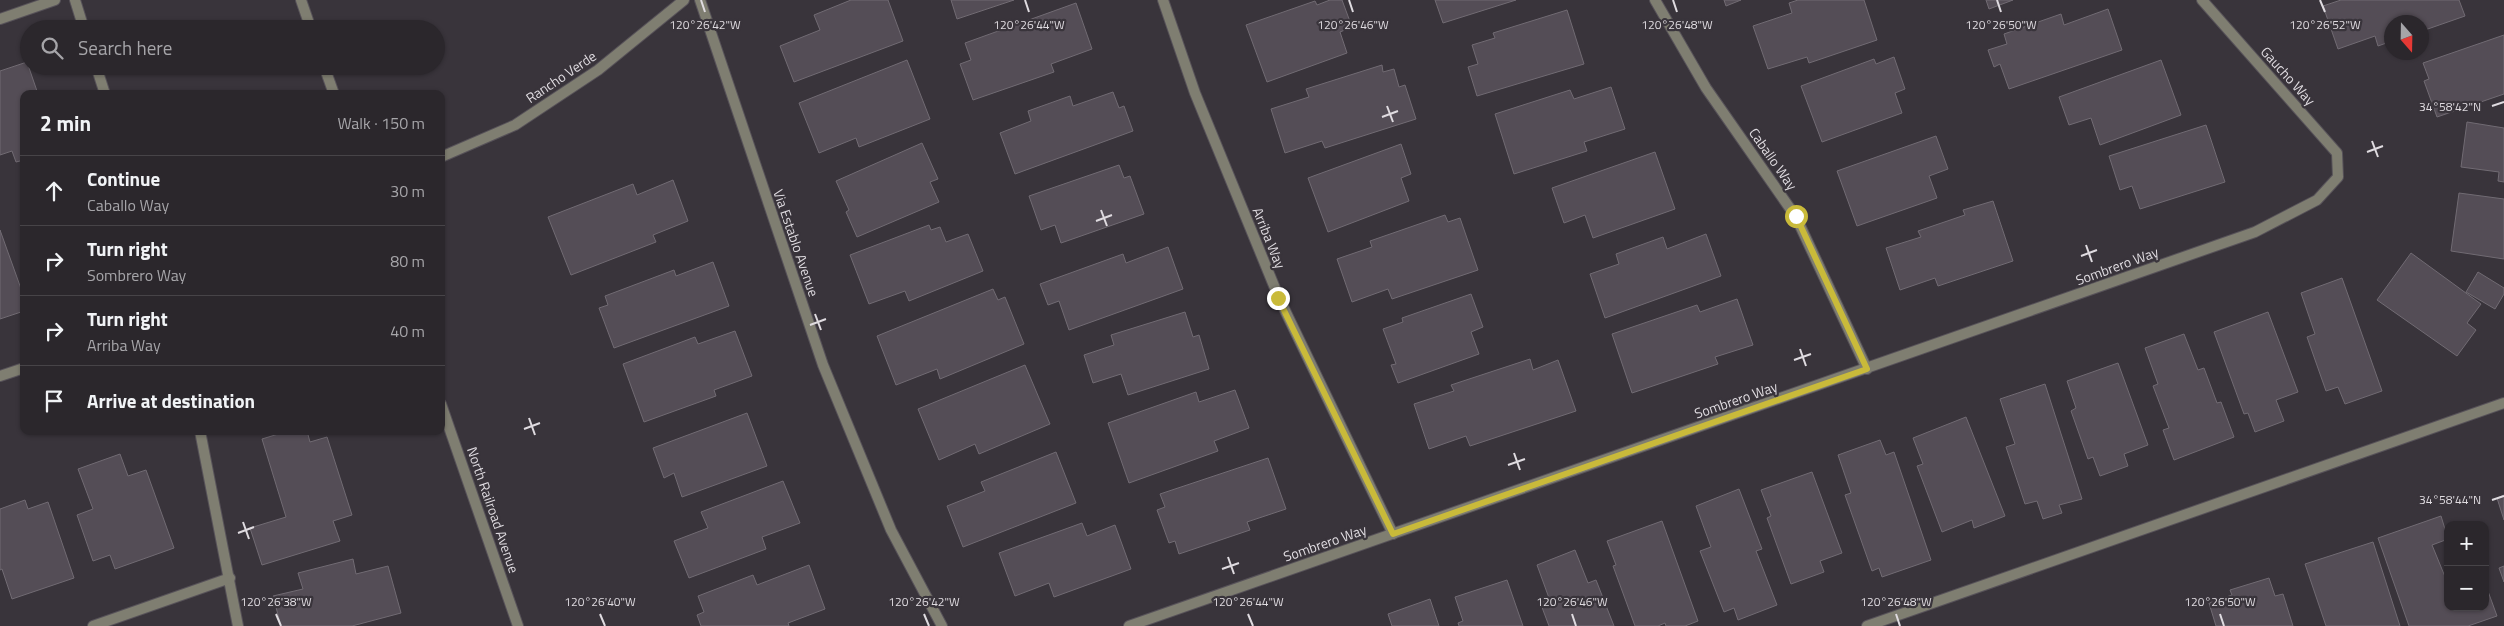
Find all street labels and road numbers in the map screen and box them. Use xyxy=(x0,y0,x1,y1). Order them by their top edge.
street label: Gaucho Way xyxy=(2256,41,2321,110)
street label: Rancho Verde xyxy=(521,45,600,108)
street label: Caballo Way xyxy=(1744,123,1803,194)
street label: Via Establo Avenue xyxy=(768,186,825,299)
street label: Arriba Way xyxy=(1248,204,1291,272)
street label: Sombrero Way xyxy=(2072,241,2161,290)
street label: Sombrero Way xyxy=(1691,375,1781,424)
street label: North Railroad Avenue xyxy=(462,444,525,576)
street label: Sombrero Way xyxy=(1280,518,1370,567)

